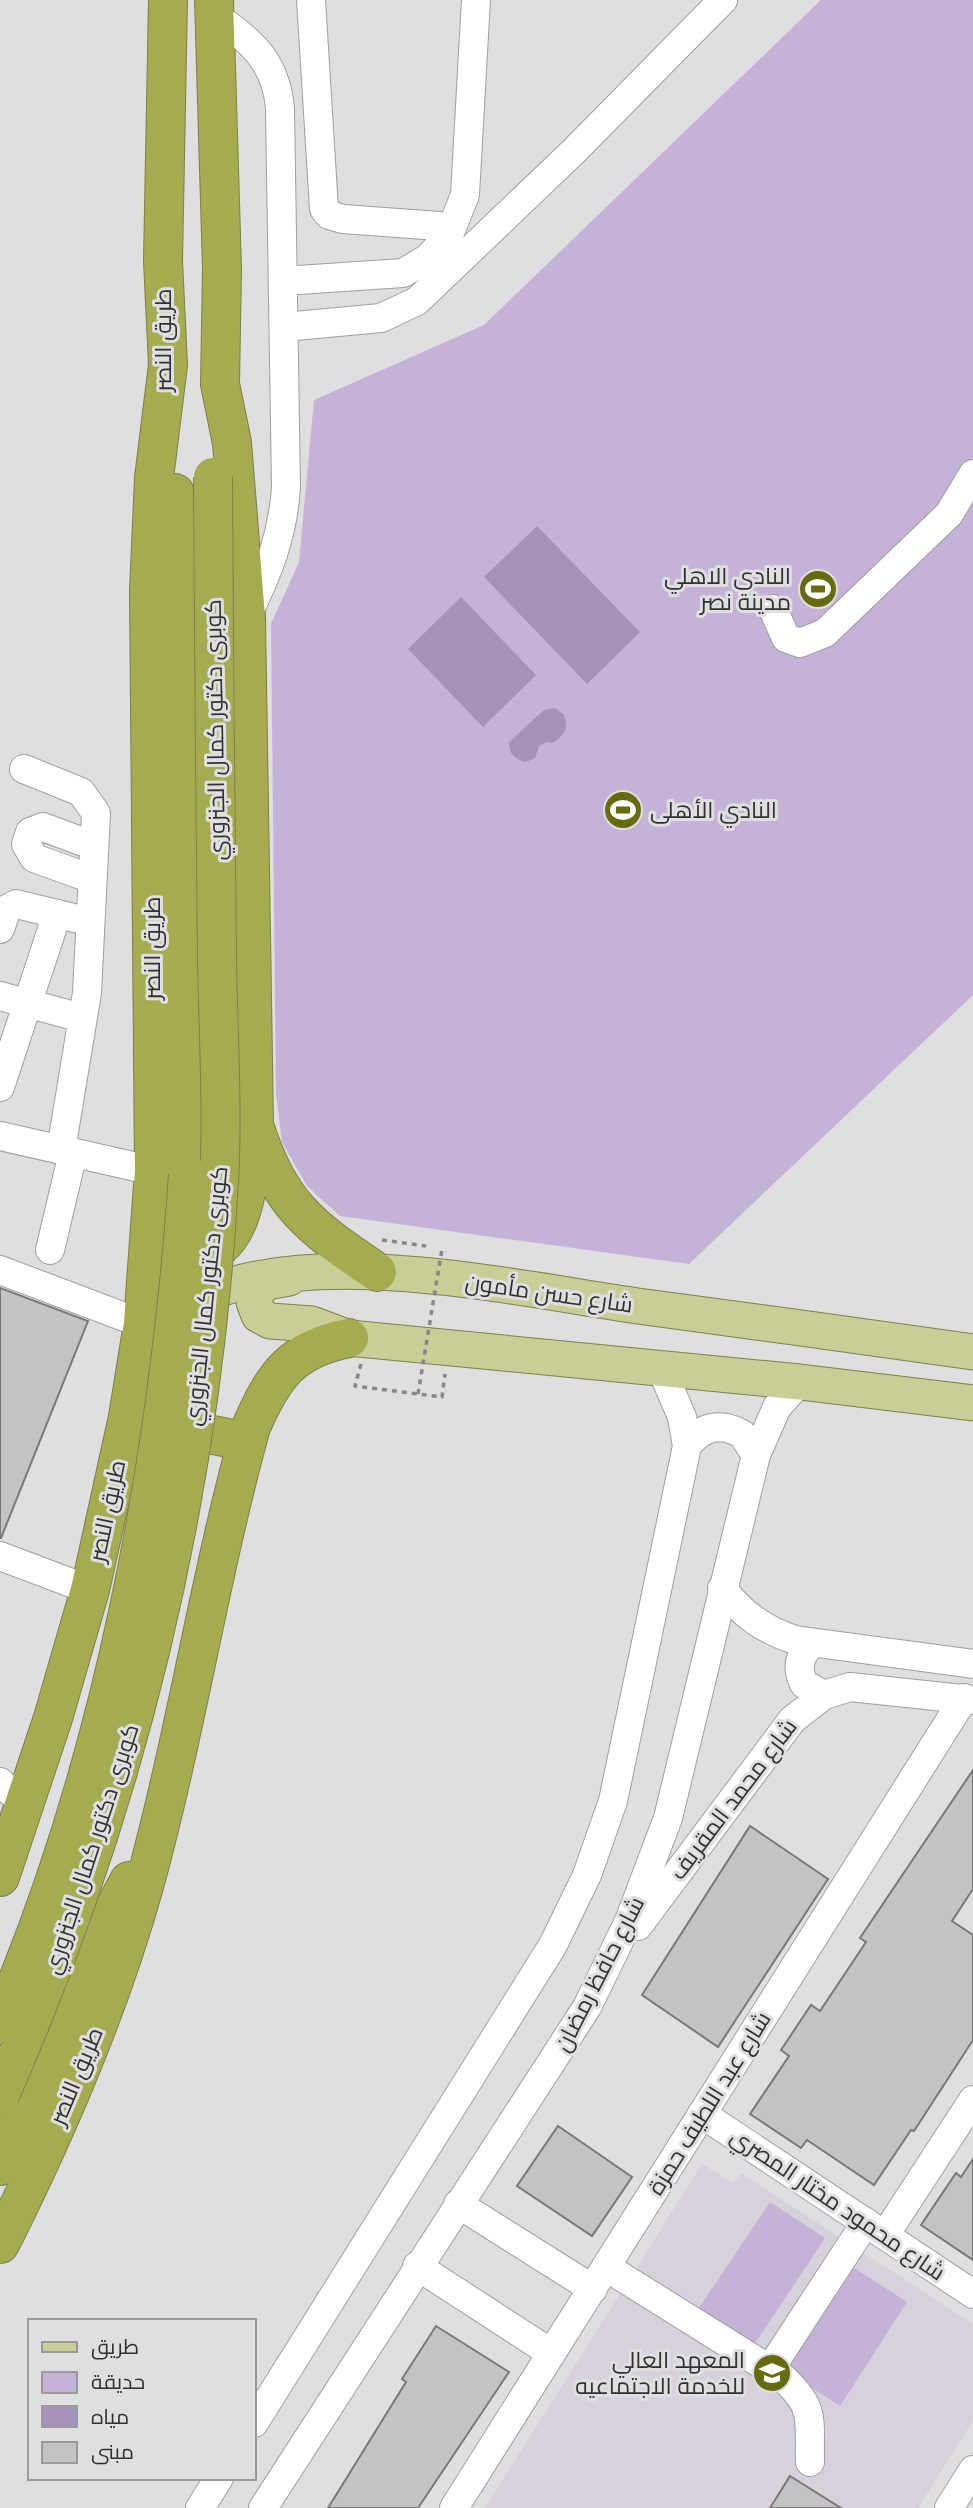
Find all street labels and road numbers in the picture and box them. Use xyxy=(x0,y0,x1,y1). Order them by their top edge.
street label: طريق النصر xyxy=(146,288,177,394)
street label: كوبرى دكتور كمال الجنزوري xyxy=(196,599,235,861)
street label: طريق النصر xyxy=(135,896,166,1002)
street label: كوبرى دكتور كمال الجنزوري xyxy=(175,1164,238,1428)
street label: شارع حسن مأمون xyxy=(463,1264,635,1321)
street label: طريق النصر xyxy=(79,1457,131,1566)
street label: شارع محمد المقريف xyxy=(661,1711,804,1886)
street label: كوبرى دكتور كمال الجنزوري xyxy=(34,1719,148,1979)
street label: شارع حافظ رمضان xyxy=(545,1890,652,2057)
street label: شارع عبد اللطيف حمزة xyxy=(639,2005,778,2201)
street label: طريق النصر xyxy=(39,2022,109,2131)
street label: شارع محمود مختار المصري xyxy=(723,2119,952,2290)

